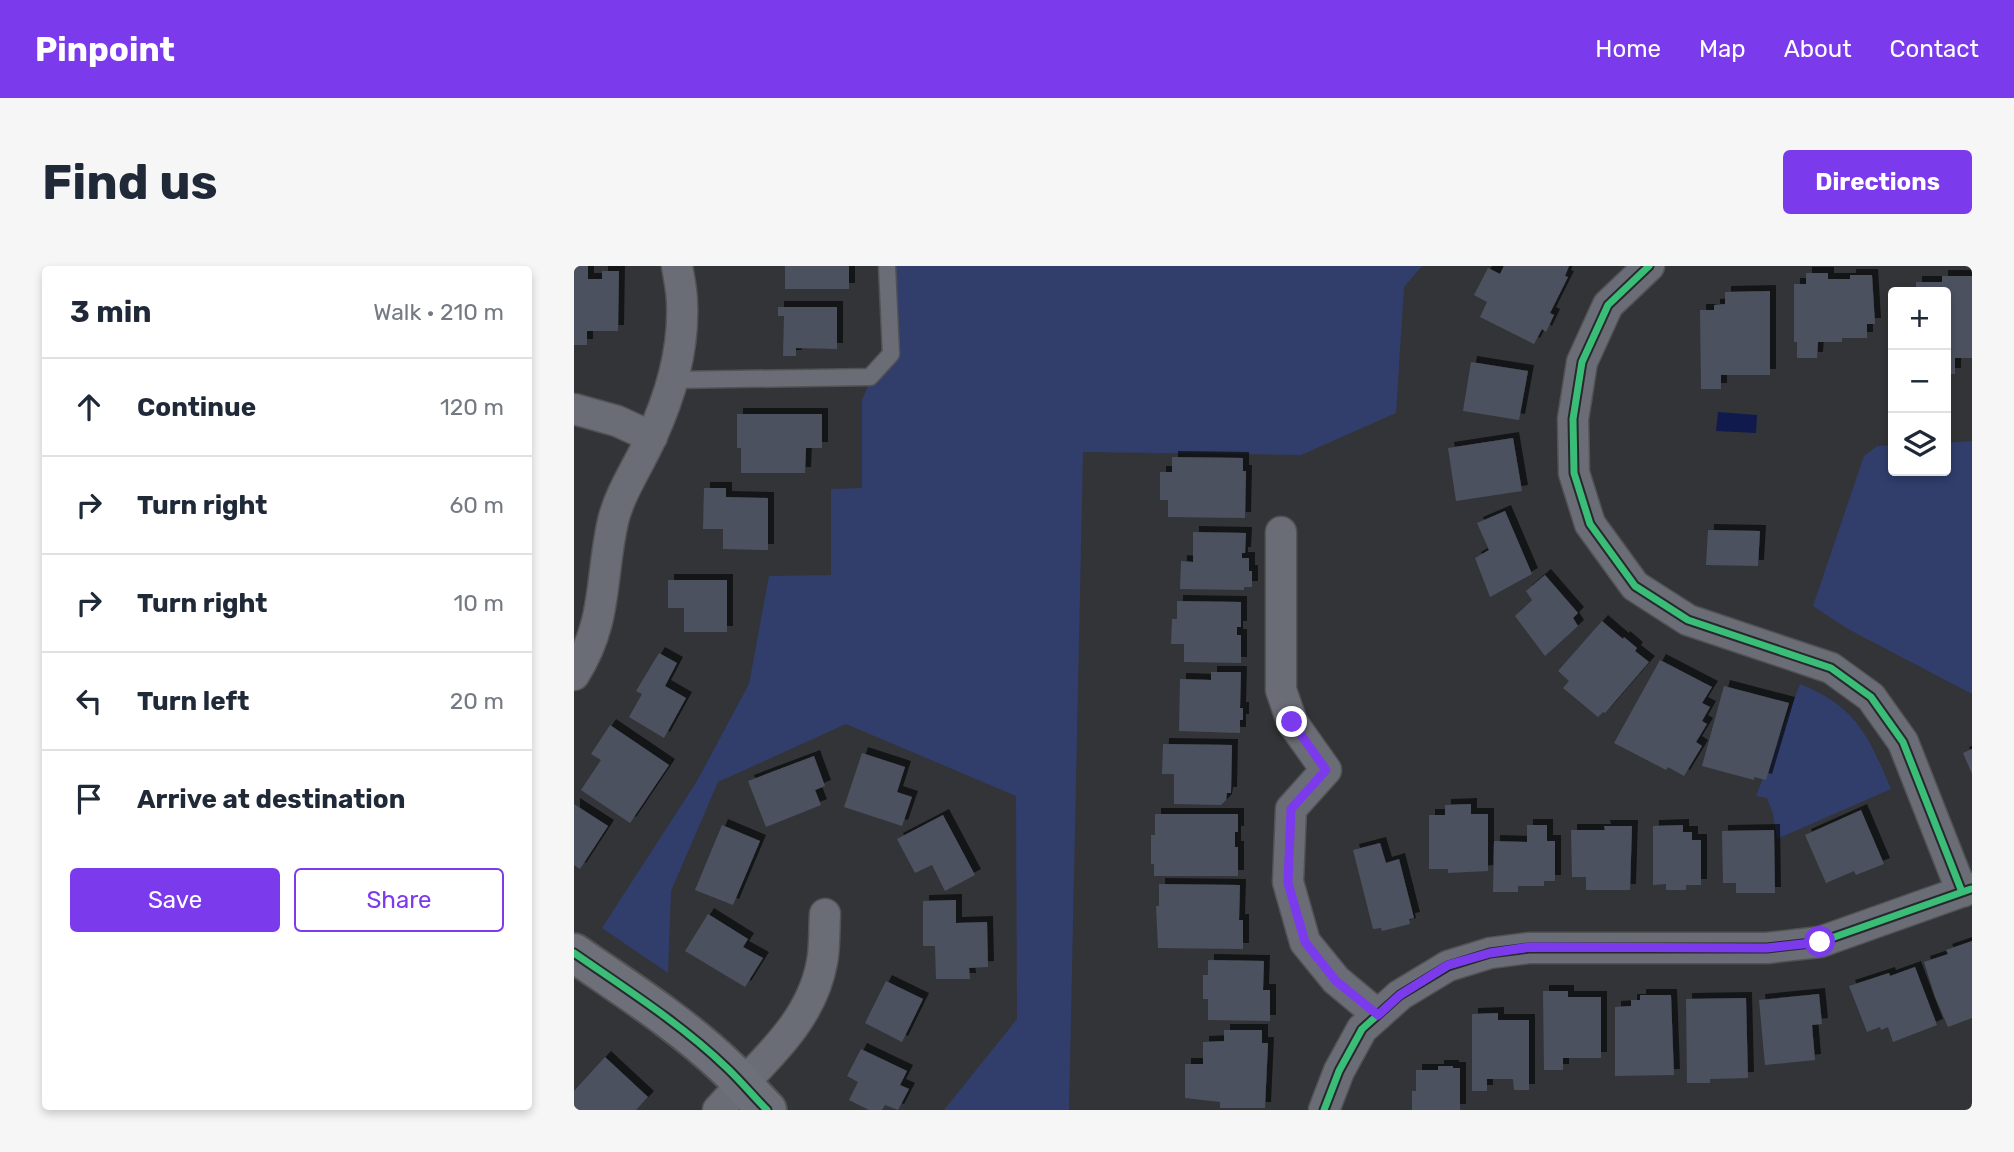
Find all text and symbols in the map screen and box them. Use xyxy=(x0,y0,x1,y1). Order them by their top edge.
text: Pinpoint xyxy=(35,30,175,69)
text: Home xyxy=(1595,35,1661,63)
text: Map xyxy=(1699,35,1746,63)
text: About xyxy=(1784,35,1852,63)
text: Contact xyxy=(1890,35,1979,63)
button: Directions xyxy=(1783,150,1972,214)
text: Find us xyxy=(42,153,218,211)
map controls xyxy=(1888,287,1951,476)
button: + xyxy=(1888,287,1951,350)
text: 3 min xyxy=(70,294,152,330)
text: Walk · 210 m xyxy=(373,298,504,326)
button: − xyxy=(1888,350,1951,413)
icon: ahead xyxy=(70,388,108,426)
text: Continue xyxy=(137,392,256,423)
text: 120 m xyxy=(440,393,504,421)
button: layers xyxy=(1888,413,1951,476)
icon: right xyxy=(70,486,108,524)
text: Turn right xyxy=(137,490,267,521)
text: 60 m xyxy=(449,491,504,519)
icon: right xyxy=(70,584,108,622)
text: Turn right xyxy=(137,588,267,619)
text: 10 m xyxy=(453,589,504,617)
icon: left xyxy=(70,682,108,720)
text: Turn left xyxy=(137,686,249,717)
text: 20 m xyxy=(450,687,504,715)
route end xyxy=(1276,706,1307,737)
icon: arrive xyxy=(70,780,108,818)
text: Arrive at destination xyxy=(137,784,405,815)
button: Save xyxy=(70,868,280,932)
button: Share xyxy=(294,868,504,932)
route start xyxy=(1804,926,1835,957)

